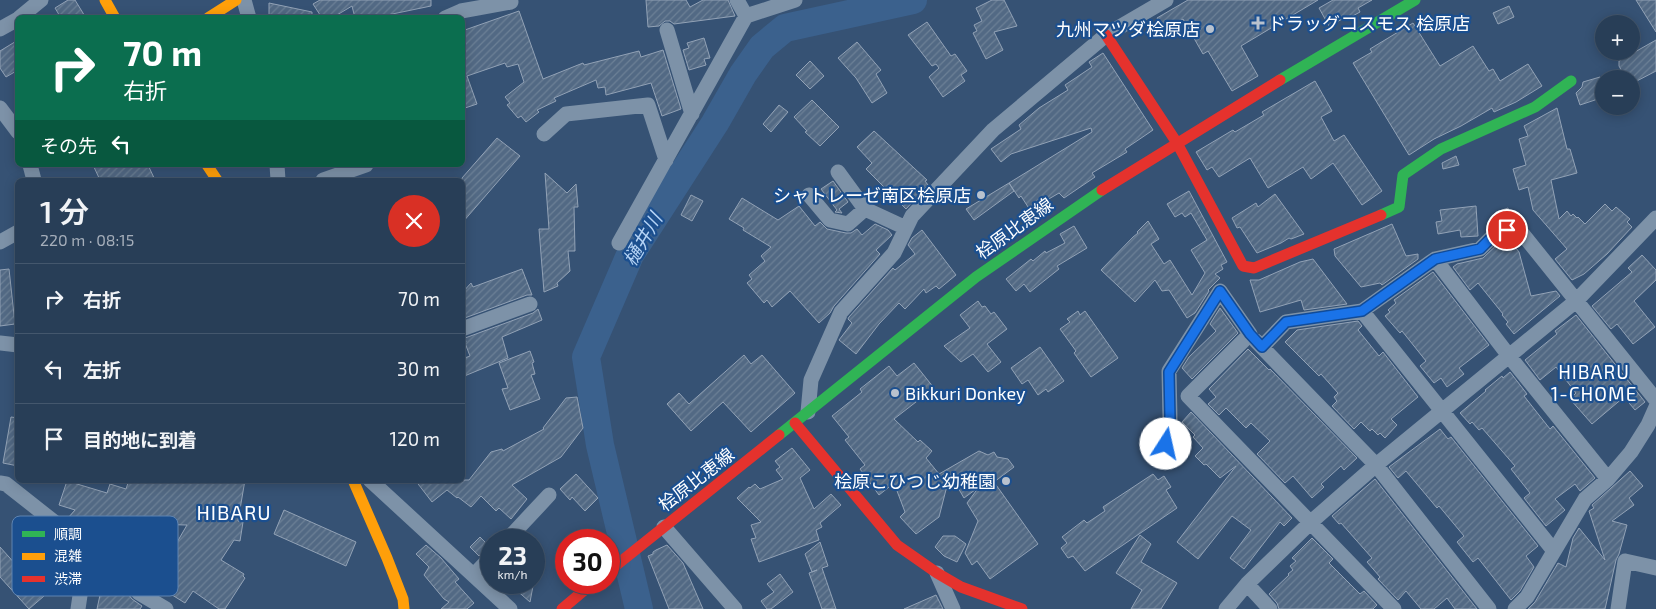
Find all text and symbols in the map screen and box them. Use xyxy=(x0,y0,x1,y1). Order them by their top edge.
place label: ドラッグコスモス 桧原店 xyxy=(1268,12,1470,34)
map controls xyxy=(1595,15,1640,115)
button: + xyxy=(1595,15,1640,60)
marker: ドラッグコスモス 桧原店 xyxy=(1252,17,1264,29)
place label: 九州マツダ桧原店 xyxy=(1056,18,1200,40)
marker: 九州マツダ桧原店 xyxy=(1204,23,1216,35)
text: 70 m xyxy=(123,31,202,73)
icon: right xyxy=(40,35,105,100)
button: − xyxy=(1595,70,1640,115)
text: 右折 xyxy=(123,77,167,103)
icon: left xyxy=(107,130,135,158)
text: その先 xyxy=(40,134,97,157)
place label: シャトレーゼ南区桧原店 xyxy=(773,184,971,206)
marker: シャトレーゼ南区桧原店 xyxy=(975,189,987,201)
text: 1 分 xyxy=(40,193,89,229)
street label: 桧原比恵線 xyxy=(971,193,1057,263)
button: close xyxy=(388,195,440,247)
water label: 樋井川 xyxy=(618,207,667,269)
pin xyxy=(1486,209,1528,251)
icon: arrive xyxy=(1493,216,1521,244)
text: 220 m · 08:15 xyxy=(40,230,134,249)
icon: right xyxy=(40,285,68,313)
text: 70 m xyxy=(398,287,440,310)
text: 右折 xyxy=(83,288,121,311)
icon: left xyxy=(40,355,68,383)
text: 30 m xyxy=(397,357,440,380)
text: 左折 xyxy=(83,358,121,381)
district label: HIBARU 1-CHOME xyxy=(1551,360,1637,405)
place label: Bikkuri Donkey xyxy=(905,382,1026,404)
marker: Bikkuri Donkey xyxy=(889,387,901,399)
position arrow xyxy=(1139,417,1191,469)
icon: arrive xyxy=(40,425,68,453)
text: 120 m xyxy=(389,427,440,450)
text: 目的地に到着 xyxy=(83,428,197,451)
street label: 桧原比恵線 xyxy=(654,443,738,515)
place label: 桧原こひつじ幼稚園 xyxy=(834,470,996,492)
marker: 桧原こひつじ幼稚園 xyxy=(1000,475,1012,487)
district label: HIBARU xyxy=(196,500,272,524)
legend xyxy=(12,516,178,596)
text: 順調 xyxy=(54,525,82,542)
speed limit sign: 30 xyxy=(555,529,620,594)
text: 23 xyxy=(498,540,527,570)
text: 混雑 xyxy=(54,547,82,564)
text: km/h xyxy=(498,567,527,581)
text: 渋滞 xyxy=(54,570,82,587)

